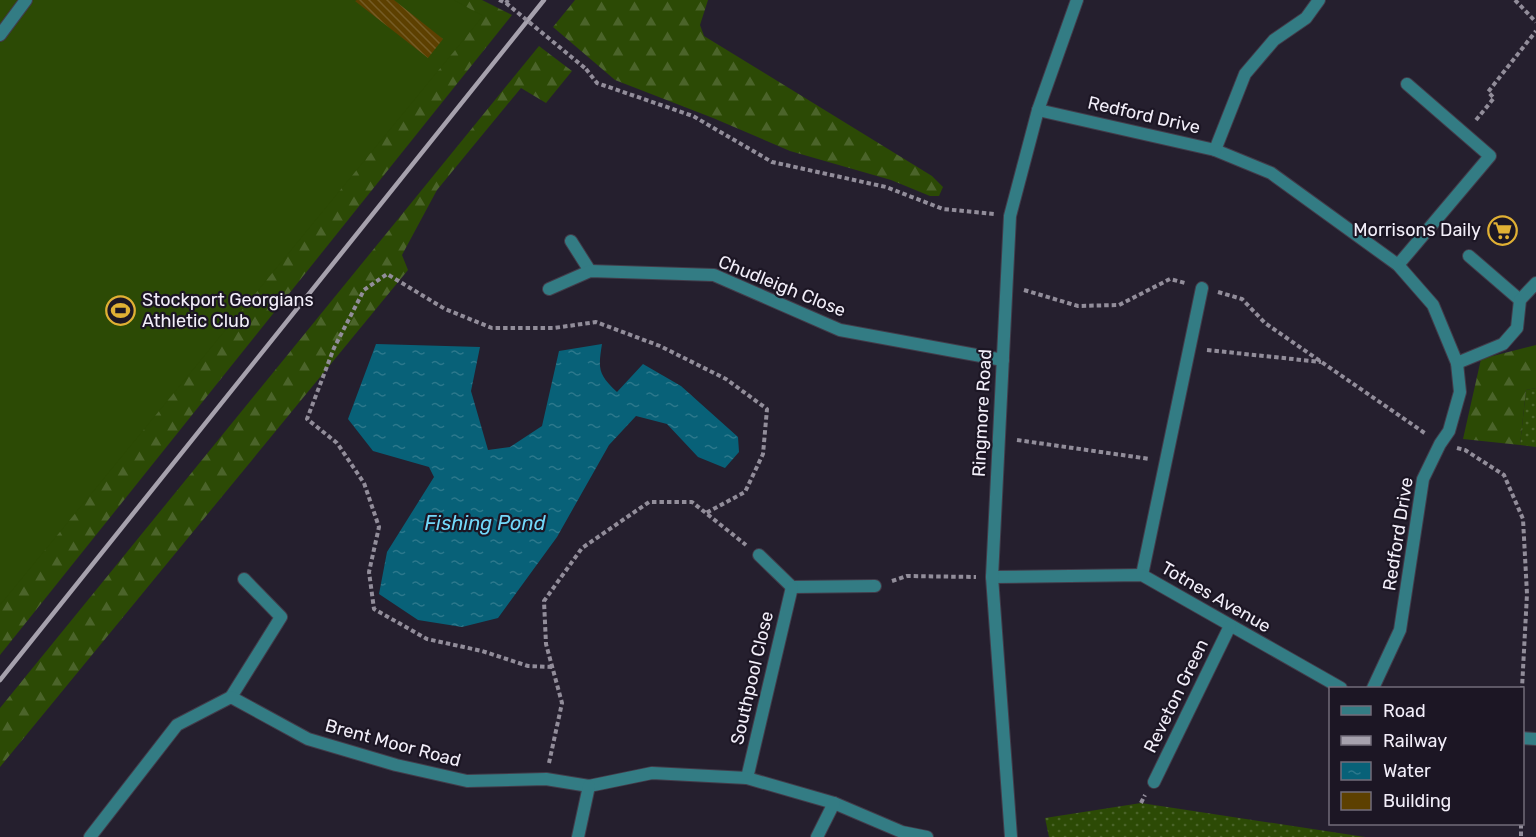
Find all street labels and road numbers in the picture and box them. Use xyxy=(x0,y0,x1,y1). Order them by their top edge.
street label: Redford Drive xyxy=(1086,91,1202,139)
street label: Chudleigh Close xyxy=(715,250,849,322)
street label: Ringmore Road xyxy=(968,349,996,477)
street label: Redford Drive xyxy=(1378,476,1418,592)
street label: Totnes Avenue xyxy=(1157,557,1275,637)
street label: Southpool Close xyxy=(726,609,778,747)
street label: Reveton Green xyxy=(1139,636,1213,756)
street label: Brent Moor Road xyxy=(323,714,463,772)

